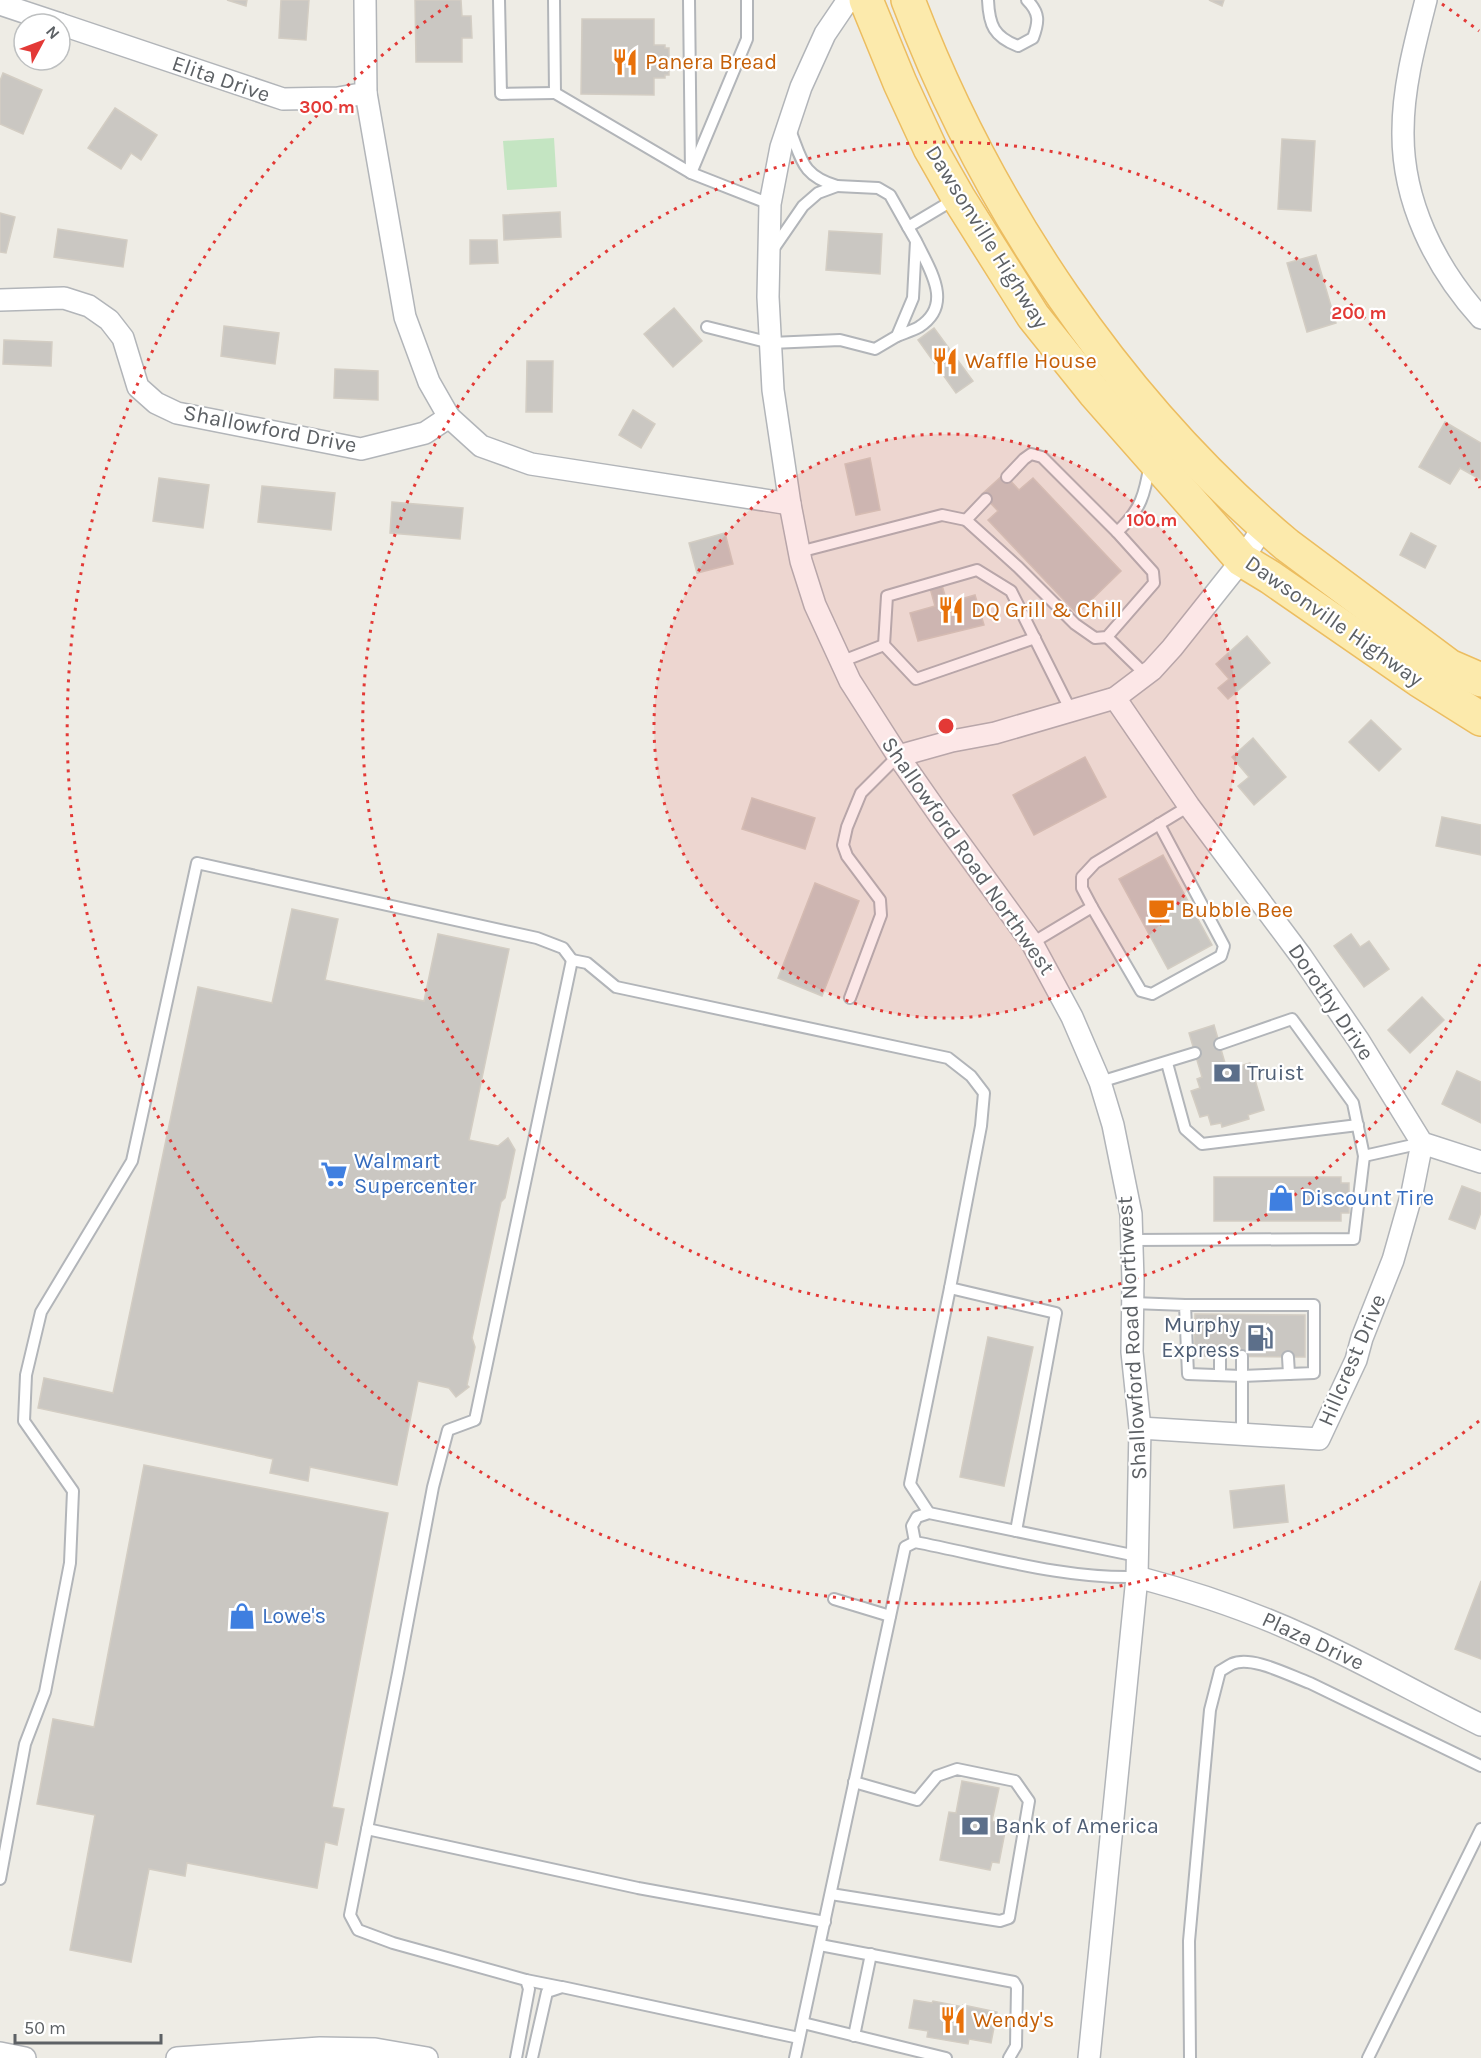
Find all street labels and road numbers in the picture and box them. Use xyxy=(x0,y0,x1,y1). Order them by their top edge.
street label: Elita Drive xyxy=(169,50,273,108)
street label: Dawsonville Highway xyxy=(920,141,1054,333)
street label: Shallowford Drive xyxy=(181,399,359,459)
street label: Dawsonville Highway xyxy=(1240,550,1428,692)
street label: Shallowford Road Northwest xyxy=(876,732,1060,980)
street label: Dorothy Drive xyxy=(1282,939,1380,1065)
street label: Shallowford Road Northwest xyxy=(1112,1195,1152,1481)
street label: Hillcrest Drive xyxy=(1313,1290,1391,1430)
street label: Plaza Drive xyxy=(1258,1606,1368,1676)

